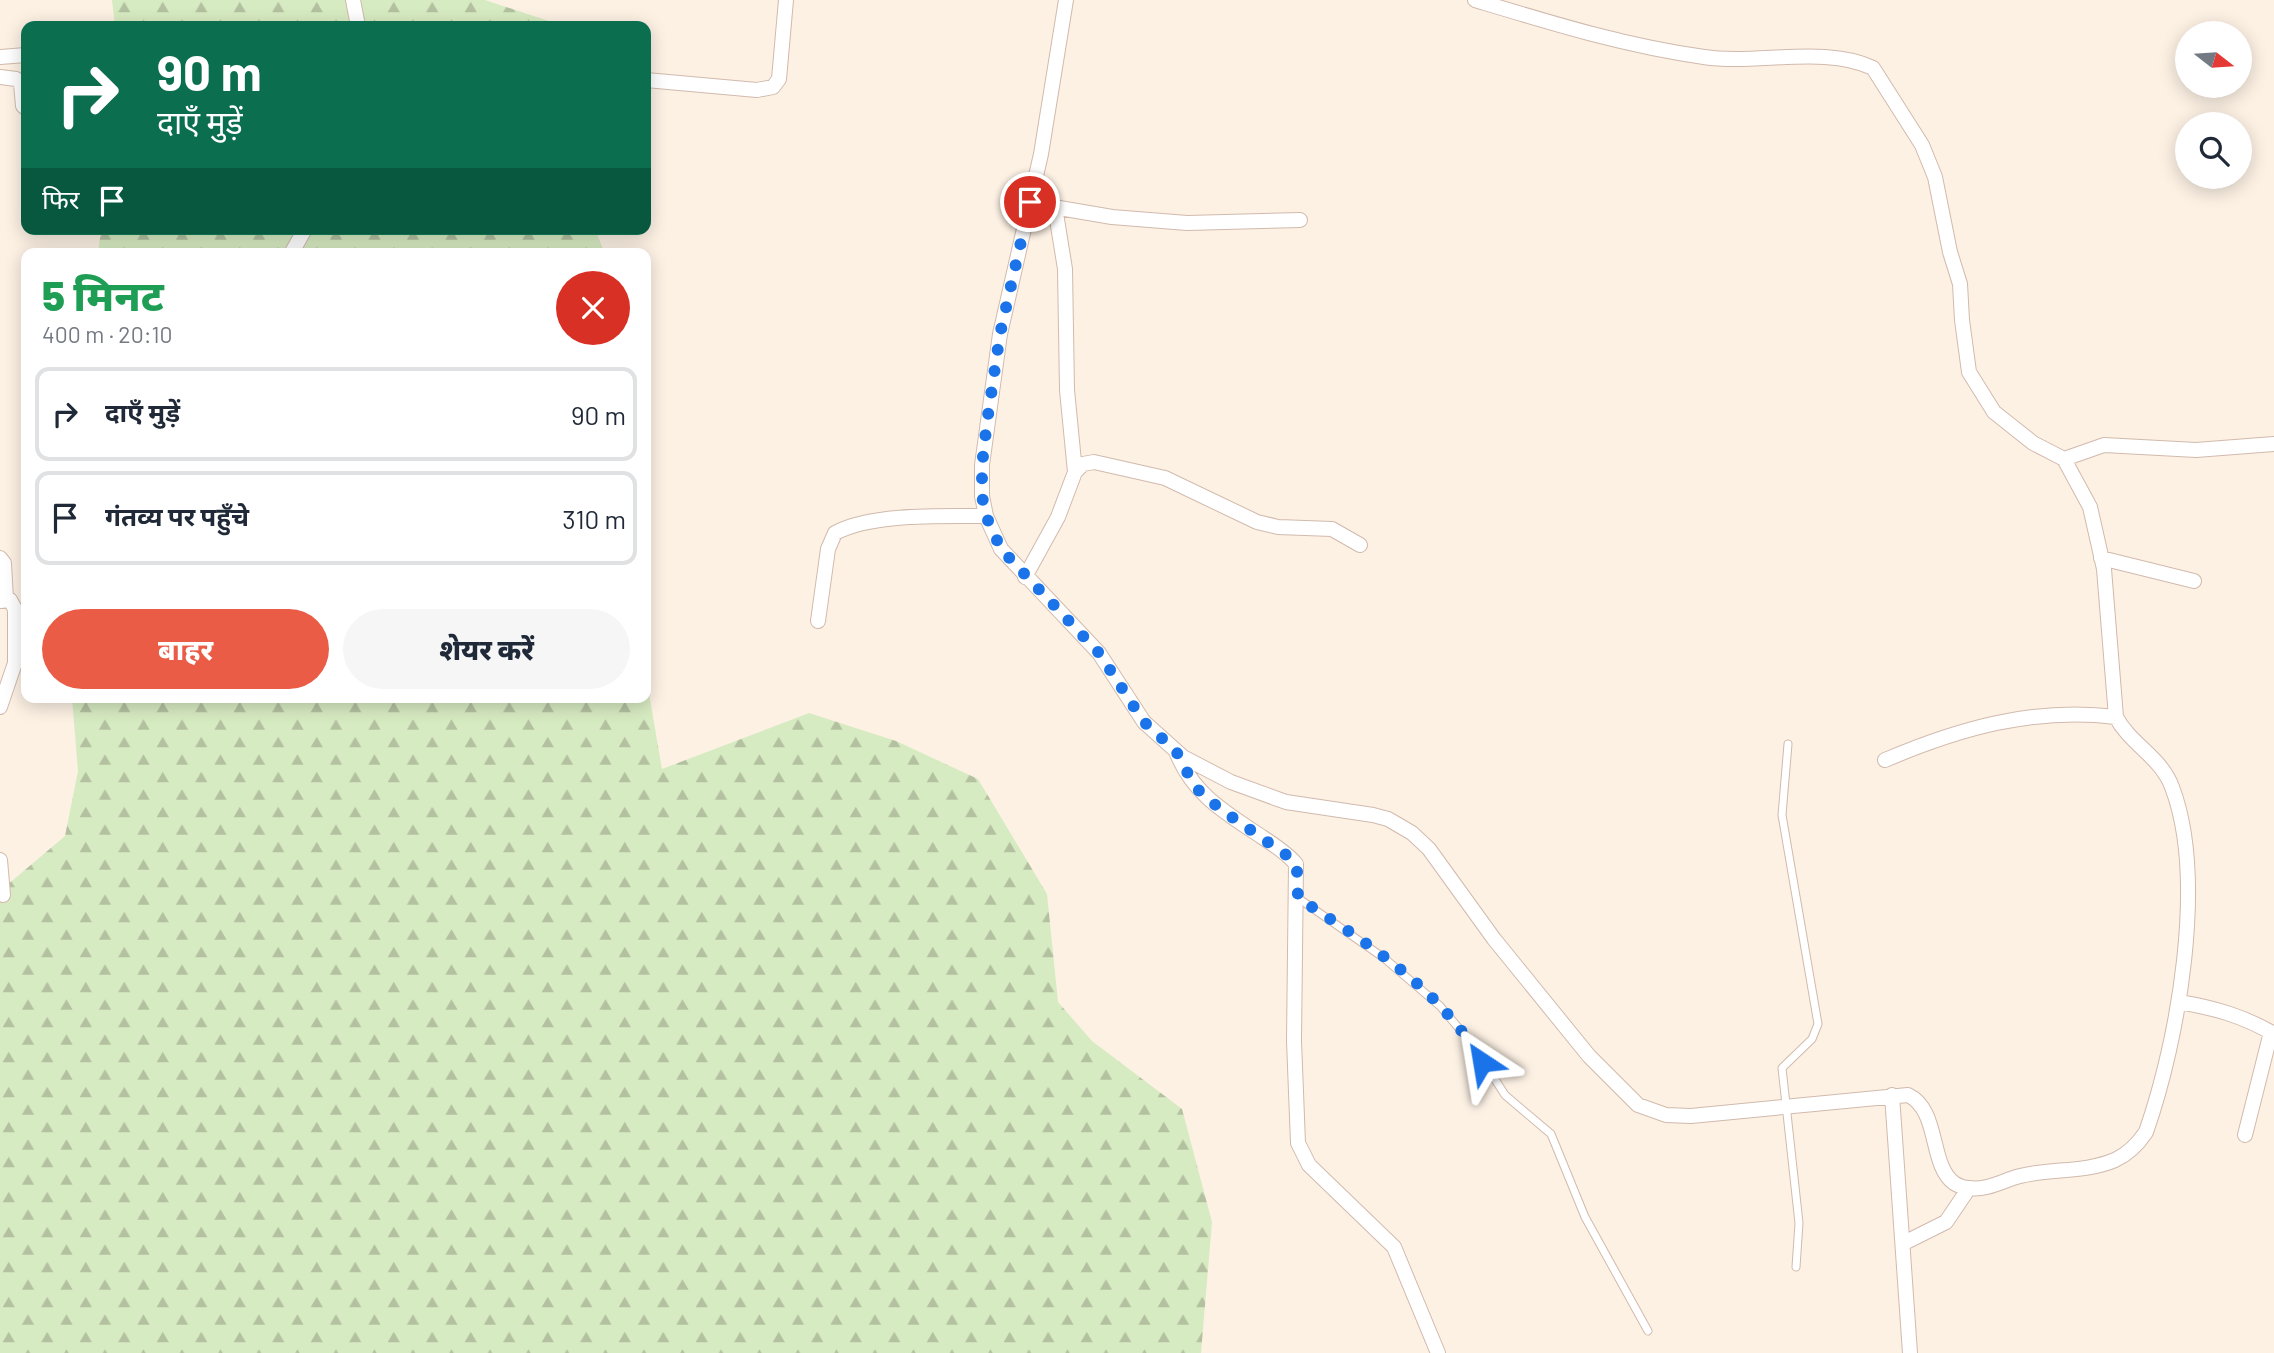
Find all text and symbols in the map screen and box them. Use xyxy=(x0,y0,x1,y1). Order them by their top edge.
north arrow xyxy=(2175,21,2252,98)
map controls xyxy=(2175,21,2252,189)
text: 90 m xyxy=(157,42,262,101)
icon: right xyxy=(42,49,133,140)
text: दाएँ मुड़ें xyxy=(157,102,243,140)
button: search xyxy=(2175,112,2252,189)
pin xyxy=(1000,172,1060,232)
icon: arrive xyxy=(93,182,131,220)
text: फिर xyxy=(42,183,79,214)
icon: arrive xyxy=(1011,183,1049,221)
text: 5 मिनट xyxy=(42,269,164,319)
button: close xyxy=(556,271,630,345)
text: 400 m · 20:10 xyxy=(42,320,172,348)
icon: right xyxy=(46,395,84,433)
text: दाएँ मुड़ें xyxy=(105,396,180,427)
text: 90 m xyxy=(571,399,626,430)
icon: arrive xyxy=(46,499,84,537)
text: गंतव्य पर पहुँचे xyxy=(105,500,249,531)
text: 310 m xyxy=(562,503,626,534)
button: बाहर xyxy=(42,609,329,689)
button: शेयर करें xyxy=(343,609,630,689)
position arrow xyxy=(1445,1025,1519,1099)

